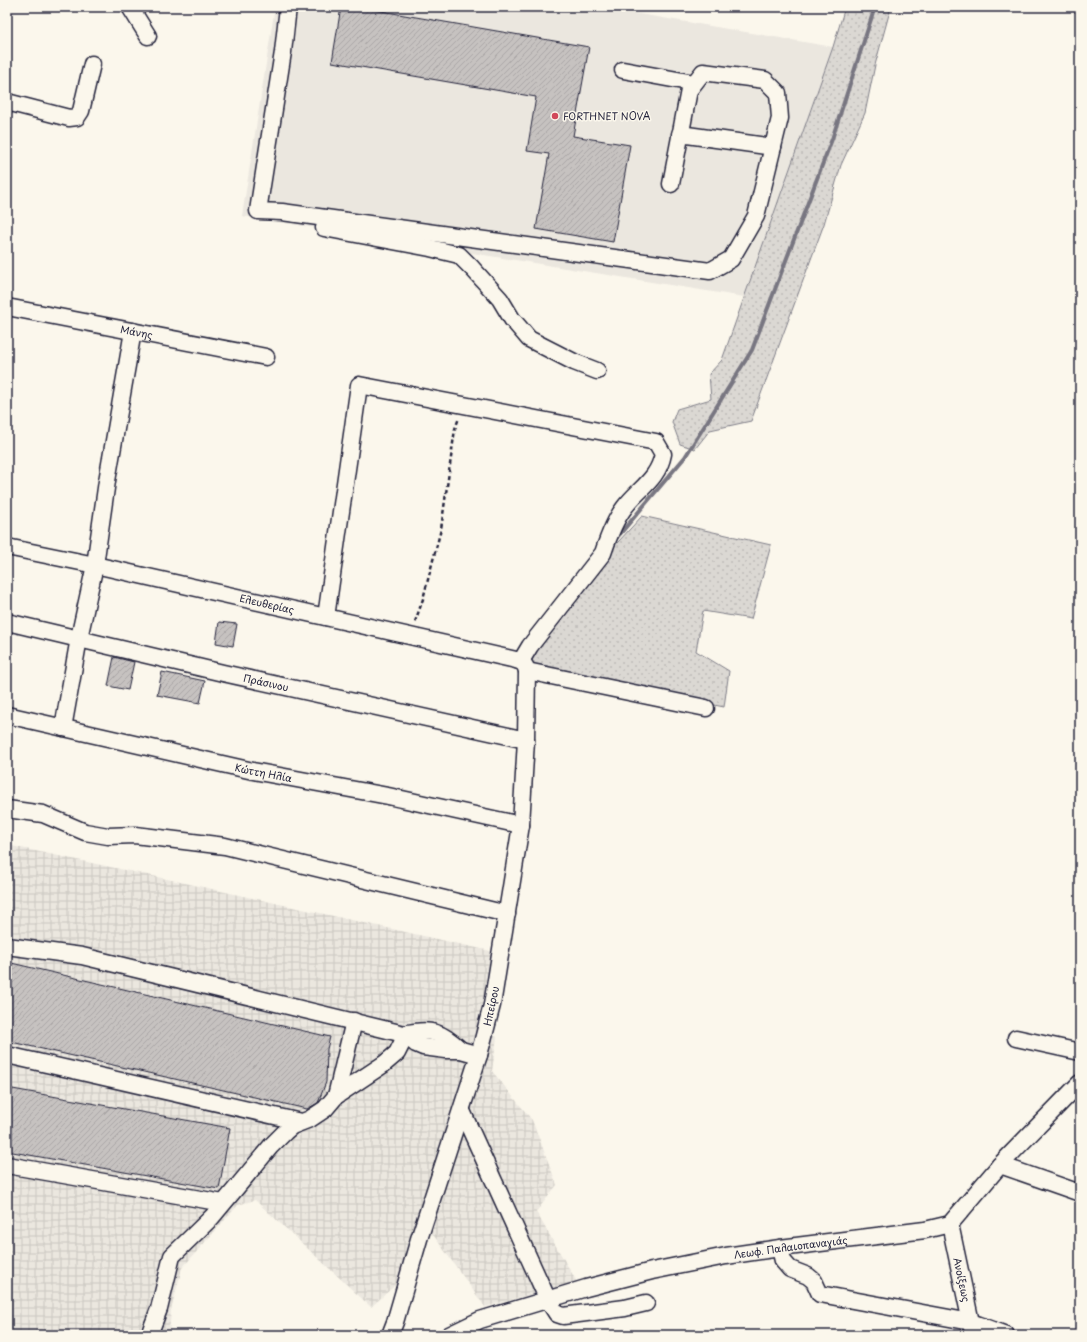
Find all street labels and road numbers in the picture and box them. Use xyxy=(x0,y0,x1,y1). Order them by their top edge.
street label: Μάνης xyxy=(119,321,154,342)
street label: Ελευθερίας xyxy=(238,590,296,617)
street label: Πράσινου xyxy=(242,670,290,694)
street label: Κώττη Ηλία xyxy=(234,759,294,785)
street label: Ηπείρου xyxy=(479,984,503,1027)
street label: Λεωφ. Παλαιοπαναγιάς xyxy=(733,1232,848,1262)
street label: Ανοίξεως xyxy=(950,1256,974,1303)

